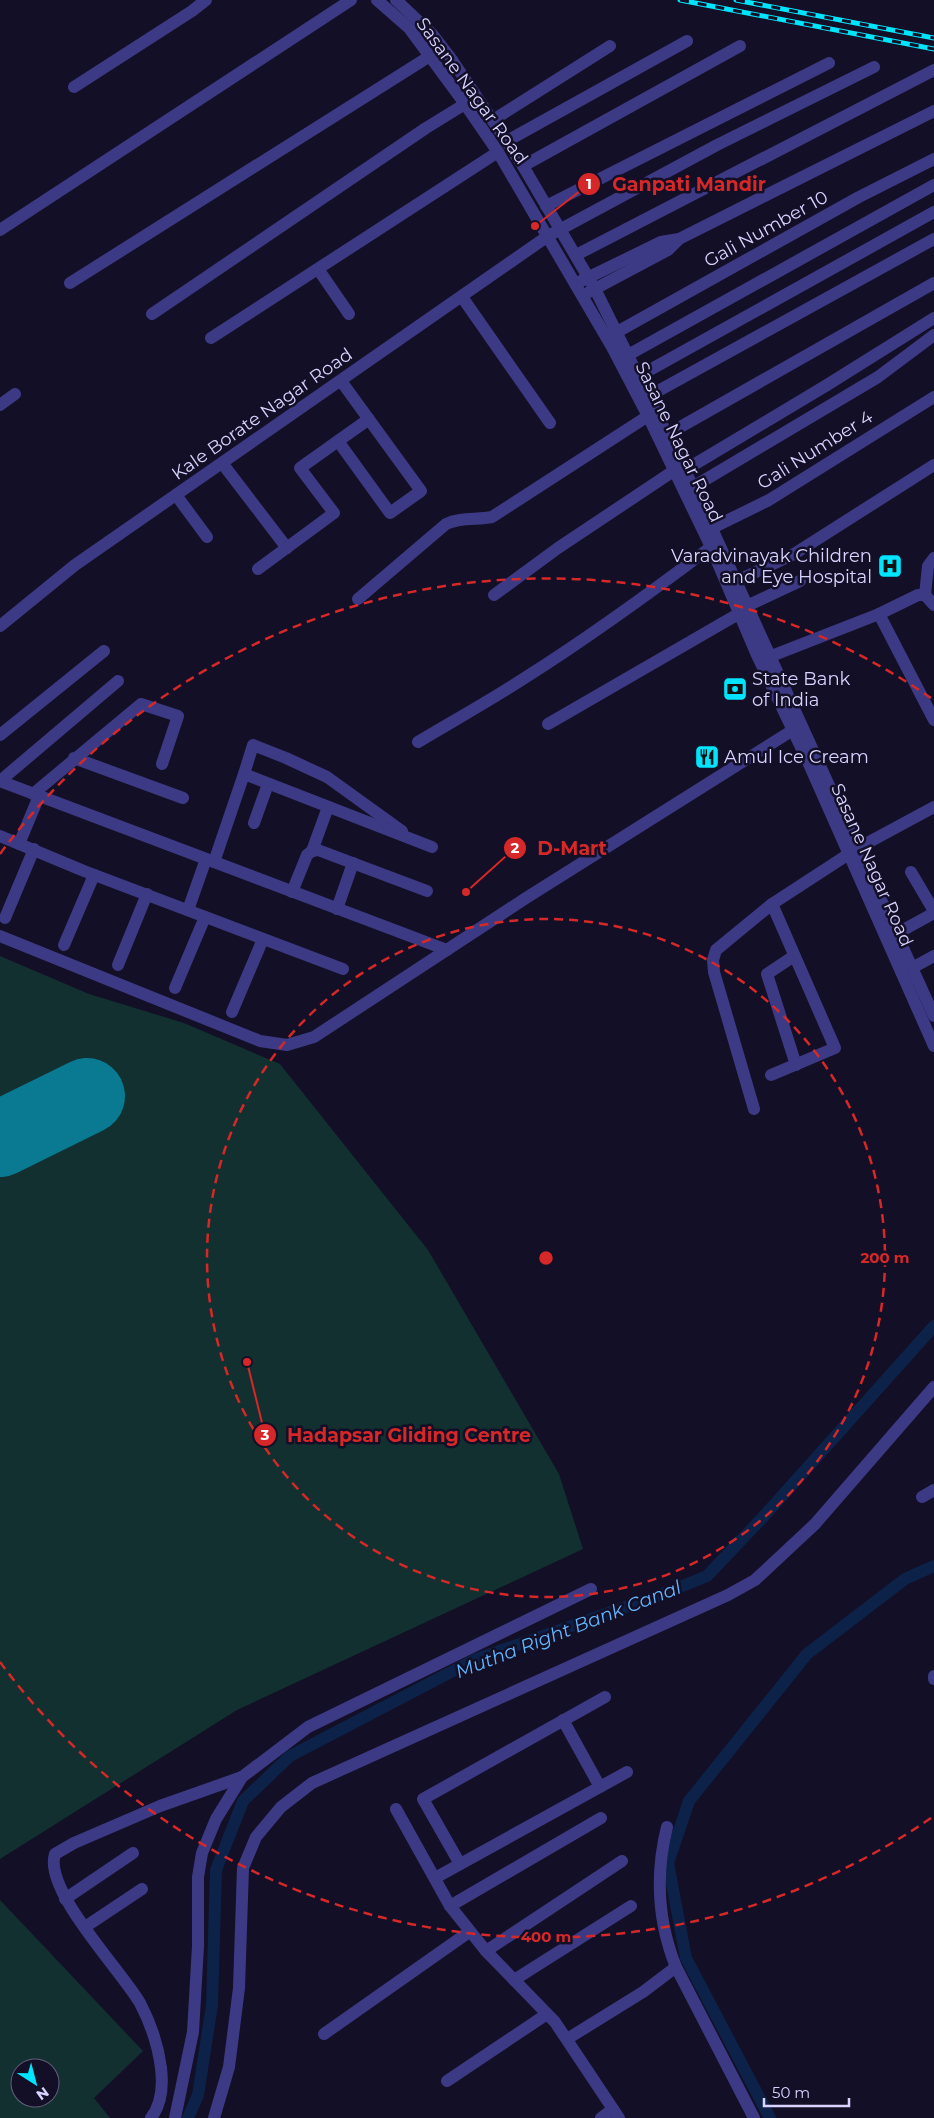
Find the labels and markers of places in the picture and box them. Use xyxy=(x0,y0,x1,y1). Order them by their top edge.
callout: Ganpati Mandir xyxy=(577,167,775,201)
place label: Varadvinayak Children and Eye Hospital xyxy=(671,545,872,588)
hospital icon: Varadvinayak Children and Eye Hospital xyxy=(877,553,903,579)
place label: State Bank of India xyxy=(752,668,851,711)
bank icon: State Bank of India xyxy=(722,676,748,702)
restaurant icon: Amul Ice Cream xyxy=(694,744,720,770)
place label: Amul Ice Cream xyxy=(724,746,869,768)
callout: D-Mart xyxy=(502,831,617,865)
centre of rings xyxy=(537,1249,555,1267)
callout: Hadapsar Gliding Centre xyxy=(252,1418,541,1452)

